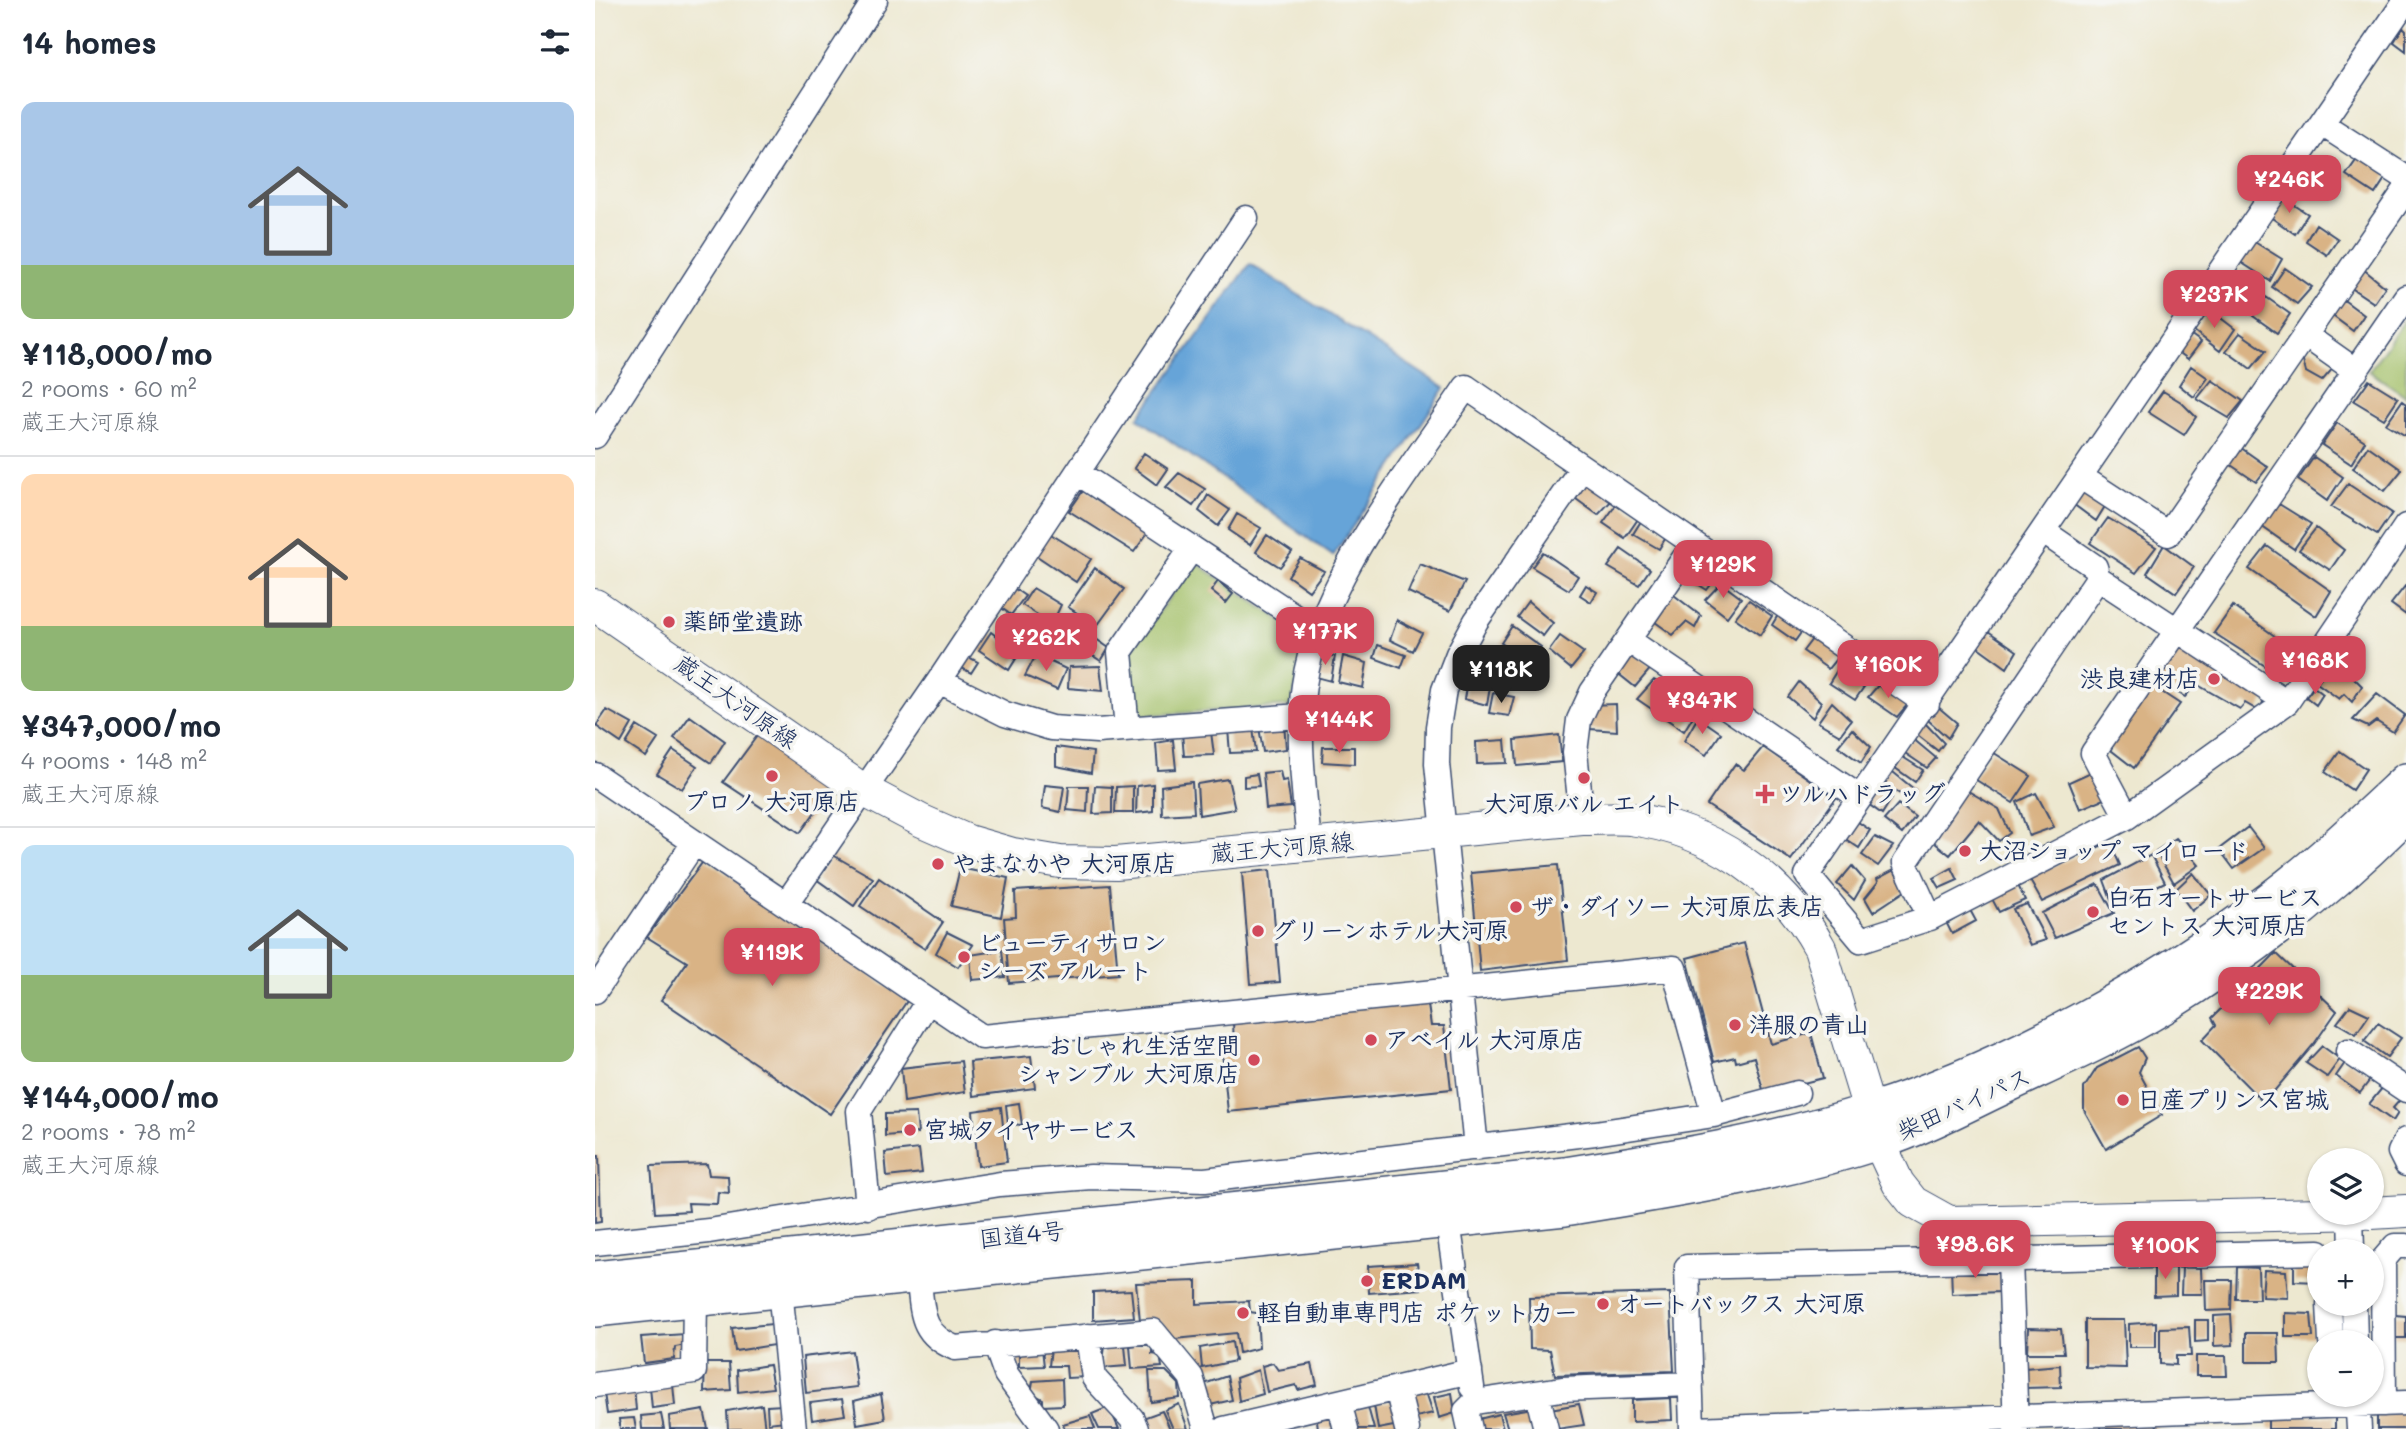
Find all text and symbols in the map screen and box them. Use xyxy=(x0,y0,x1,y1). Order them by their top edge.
text: 14 homes xyxy=(21,22,157,62)
icon: filters xyxy=(536,23,574,61)
icon: home xyxy=(235,148,361,274)
pin: ¥246K xyxy=(2240,156,2338,215)
text: ¥246K xyxy=(2253,163,2325,193)
pin: ¥237K xyxy=(2165,270,2263,330)
text: ¥237K xyxy=(2179,278,2249,308)
text: ¥118,000/mo xyxy=(21,333,212,373)
text: 2 rooms · 60 m² xyxy=(21,373,197,403)
text: 蔵王大河原線 xyxy=(21,406,159,436)
icon: home xyxy=(235,520,361,646)
pin: ¥129K xyxy=(1674,540,1772,600)
text: ¥129K xyxy=(1689,548,1757,578)
place label: 薬師堂遺跡 xyxy=(683,605,803,636)
pin: ¥177K xyxy=(1276,608,1374,667)
marker: 薬師堂遺跡 xyxy=(661,614,677,630)
pin: ¥262K xyxy=(997,614,1095,673)
text: ¥177K xyxy=(1292,615,1358,645)
text: ¥262K xyxy=(1011,621,1081,651)
pin: ¥168K xyxy=(2266,636,2364,696)
pin: ¥160K xyxy=(1839,640,1937,700)
text: ¥168K xyxy=(2281,644,2349,674)
pin: ¥118K xyxy=(1452,646,1550,705)
street label: 蔵王大河原線 xyxy=(669,647,805,755)
text: ¥160K xyxy=(1853,648,1923,678)
text: ¥118K xyxy=(1469,653,1533,683)
place label: 渋良建材店 xyxy=(2080,662,2200,693)
marker: 渋良建材店 xyxy=(2206,671,2222,687)
pin: ¥347K xyxy=(1653,676,1751,736)
text: ¥347K xyxy=(1666,684,1738,714)
pin: ¥144K xyxy=(1290,696,1388,755)
text: ¥144K xyxy=(1304,703,1374,733)
text: ¥347,000/mo xyxy=(21,705,221,745)
text: 4 rooms · 148 m² xyxy=(21,745,207,775)
marker: プロノ 大河原店 xyxy=(764,768,780,784)
marker: 大河原バル エイト xyxy=(1576,770,1592,786)
place label: ツルハドラッグ xyxy=(1779,777,1946,808)
text: 蔵王大河原線 xyxy=(21,778,159,808)
place label: プロノ 大河原店 xyxy=(684,785,860,816)
marker: ツルハドラッグ xyxy=(1757,786,1773,802)
place label: 大河原バル エイト xyxy=(1484,787,1684,818)
street label: 蔵王大河原線 xyxy=(1209,825,1355,868)
place label: 大沼ショップ マイロード xyxy=(1979,834,2249,865)
marker: 大沼ショップ マイロード xyxy=(1957,843,1973,859)
place label: やまなかや 大河原店 xyxy=(952,847,1177,878)
marker: やまなかや 大河原店 xyxy=(930,856,946,872)
place label: 白石オートサービス セントス 大河原店 xyxy=(2107,881,2323,940)
place label: ザ・ダイソー 大河原広表店 xyxy=(1530,890,1824,921)
icon: home xyxy=(235,891,361,1017)
marker: ザ・ダイソー 大河原広表店 xyxy=(1508,899,1524,915)
marker: 白石オートサービス セントス 大河原店 xyxy=(2085,904,2101,920)
place label: グリーンホテル大河原 xyxy=(1272,914,1509,945)
marker: グリーンホテル大河原 xyxy=(1250,923,1266,939)
place label: ビューティサロン シーズ アルート xyxy=(978,926,1167,985)
pin: ¥119K xyxy=(723,928,821,988)
text: ¥119K xyxy=(740,936,804,966)
marker: ビューティサロン シーズ アルート xyxy=(956,949,972,965)
pin: ¥229K xyxy=(2220,968,2318,1027)
text: ¥229K xyxy=(2234,975,2304,1005)
place label: 洋服の青山 xyxy=(1749,1008,1869,1039)
marker: 洋服の青山 xyxy=(1727,1017,1743,1033)
place label: アベイル 大河原店 xyxy=(1385,1023,1585,1054)
place label: おしゃれ生活空間 シャンブル 大河原店 xyxy=(1018,1029,1240,1088)
marker: アベイル 大河原店 xyxy=(1363,1032,1379,1048)
marker: おしゃれ生活空間 シャンブル 大河原店 xyxy=(1246,1052,1262,1068)
street label: 柴田バイパス xyxy=(1892,1059,2035,1146)
text: ¥144,000/mo xyxy=(21,1076,219,1116)
place label: 日産プリンス宮城 xyxy=(2137,1083,2329,1114)
marker: 日産プリンス宮城 xyxy=(2115,1092,2131,1108)
place label: 宮城タイヤサービス xyxy=(924,1113,1139,1144)
text: 2 rooms · 78 m² xyxy=(21,1116,195,1146)
marker: 宮城タイヤサービス xyxy=(902,1122,918,1138)
map controls xyxy=(2307,1148,2384,1407)
button: layers xyxy=(2307,1148,2384,1225)
text: 蔵王大河原線 xyxy=(21,1149,159,1179)
street label: 国道4号 xyxy=(977,1214,1066,1253)
pin: ¥98.6K xyxy=(1918,1220,2032,1280)
pin: ¥100K xyxy=(2116,1222,2214,1281)
text: ¥98.6K xyxy=(1935,1228,2015,1258)
text: ¥100K xyxy=(2130,1229,2200,1259)
button: + xyxy=(2307,1239,2384,1316)
place label: ERDAM xyxy=(1381,1264,1466,1295)
marker: ERDAM xyxy=(1359,1273,1375,1289)
place label: オートバックス 大河原 xyxy=(1617,1287,1866,1318)
place label: 軽自動車専門店 ポケットカー xyxy=(1257,1296,1578,1327)
marker: オートバックス 大河原 xyxy=(1595,1296,1611,1312)
marker: 軽自動車専門店 ポケットカー xyxy=(1235,1305,1251,1321)
button: − xyxy=(2307,1330,2384,1407)

